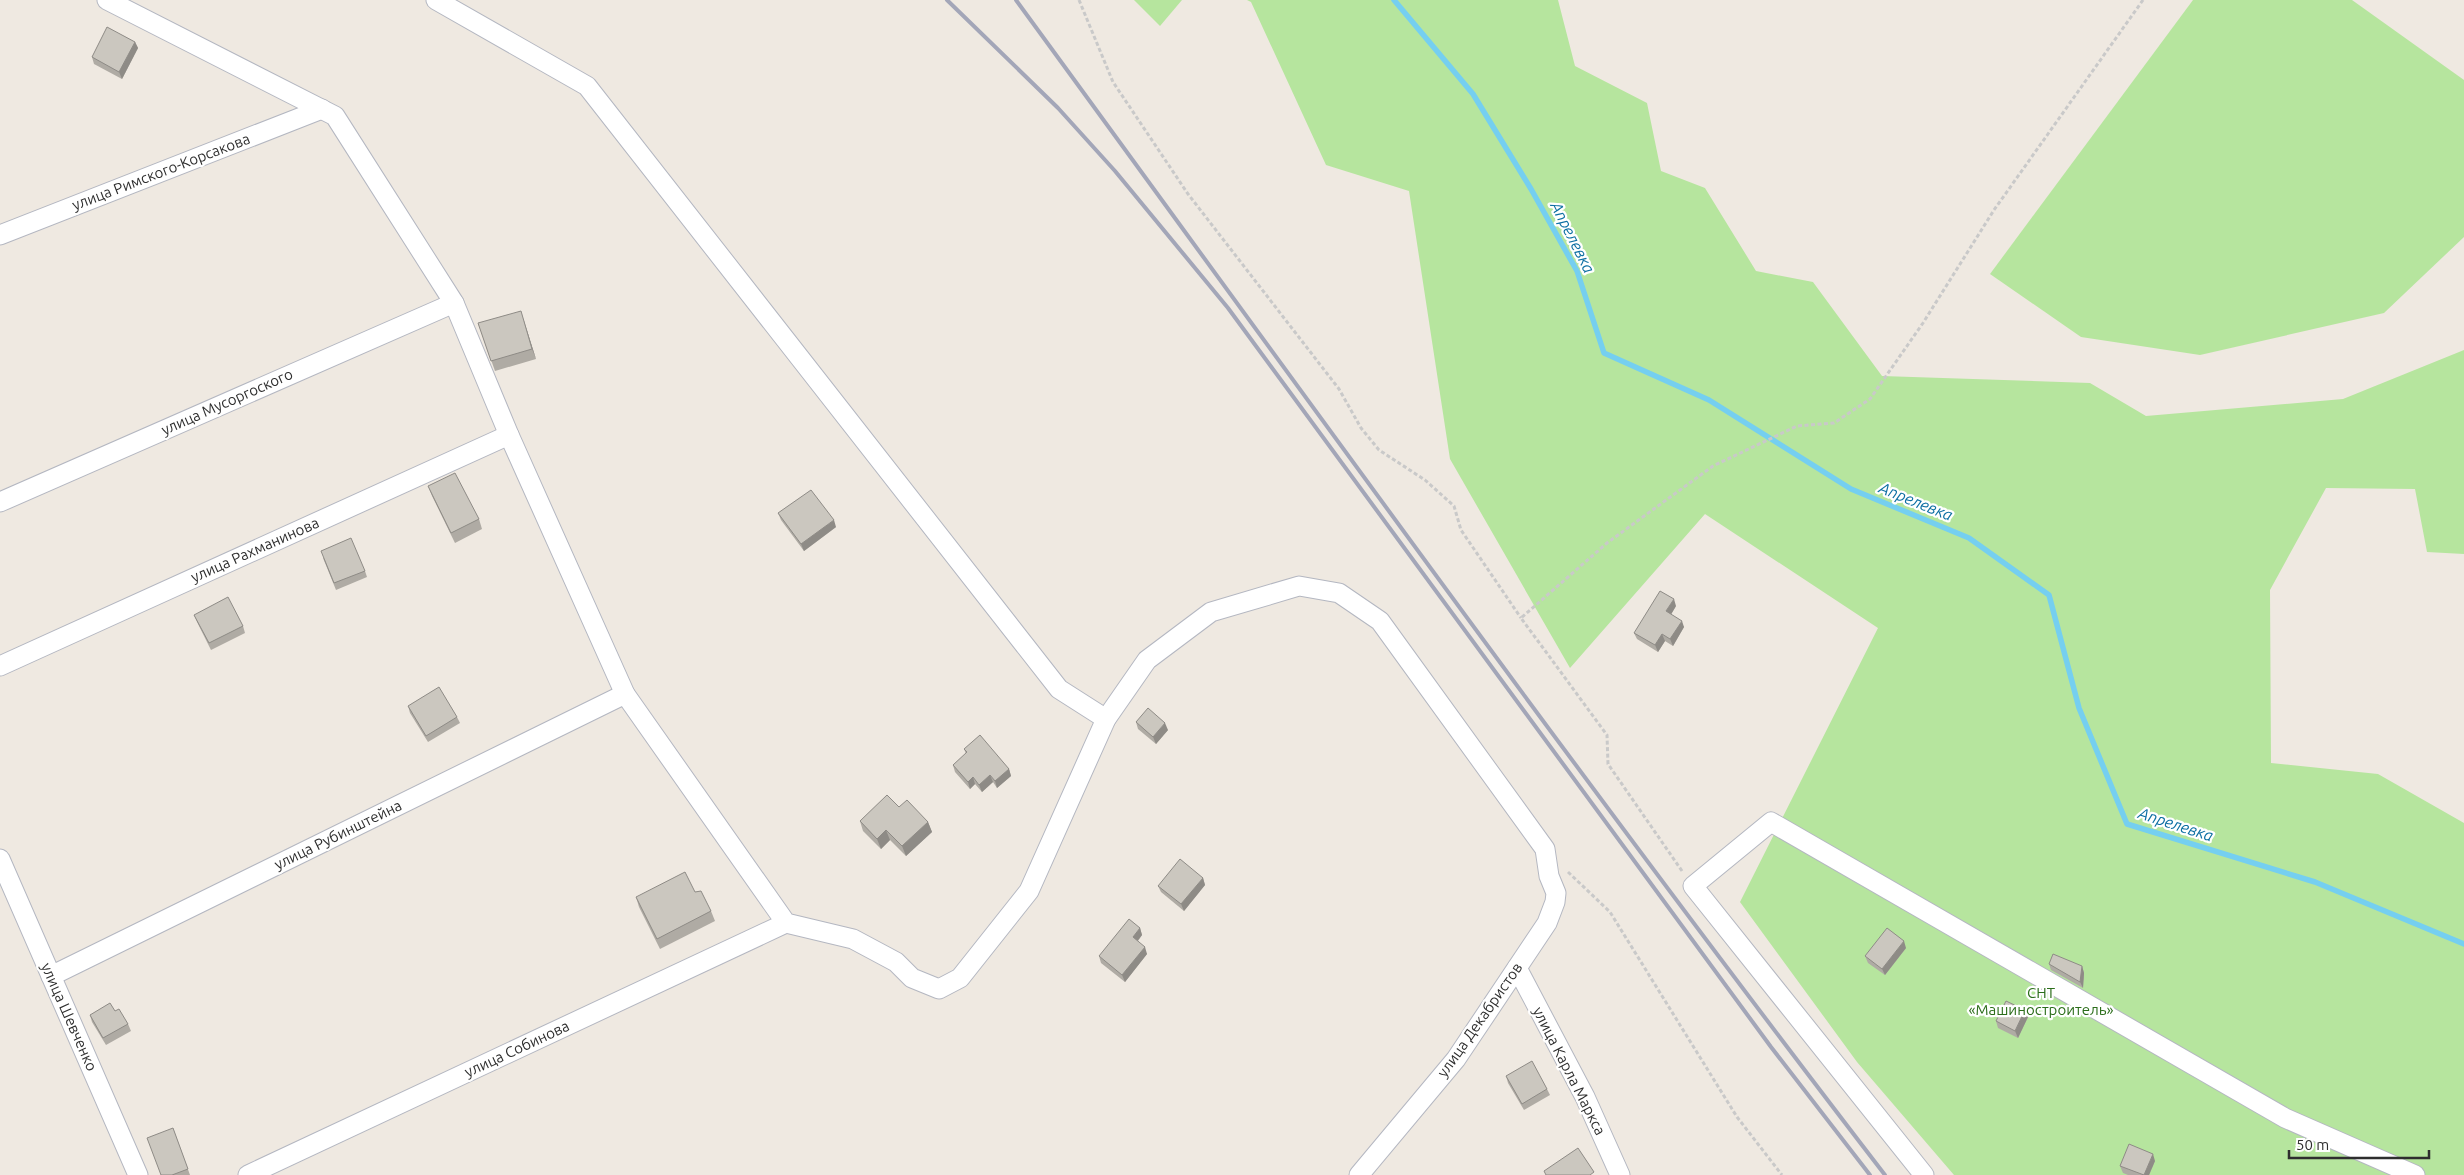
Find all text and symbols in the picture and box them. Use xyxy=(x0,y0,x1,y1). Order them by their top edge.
street label: улица Римского-Корсакова xyxy=(69,130,252,213)
water label: Апрелевка xyxy=(1547,197,1599,276)
street label: улица Мусоргоского xyxy=(158,365,295,438)
water label: Апрелевка xyxy=(1876,478,1956,524)
street label: улица Рахманинова xyxy=(188,514,321,585)
street label: улица Рубинштейна xyxy=(271,796,404,873)
water label: Апрелевка xyxy=(2135,803,2216,845)
street label: улица Декабристов xyxy=(1434,959,1526,1080)
street label: улица Шевченко xyxy=(38,960,101,1074)
park label: СНТ «Машиностроитель» xyxy=(1968,984,2114,1018)
street label: улица Карла Маркса xyxy=(1530,1004,1609,1138)
street label: улица Собинова xyxy=(462,1017,572,1080)
scale bar xyxy=(2289,1128,2429,1160)
text: 50 m xyxy=(2296,1136,2329,1153)

